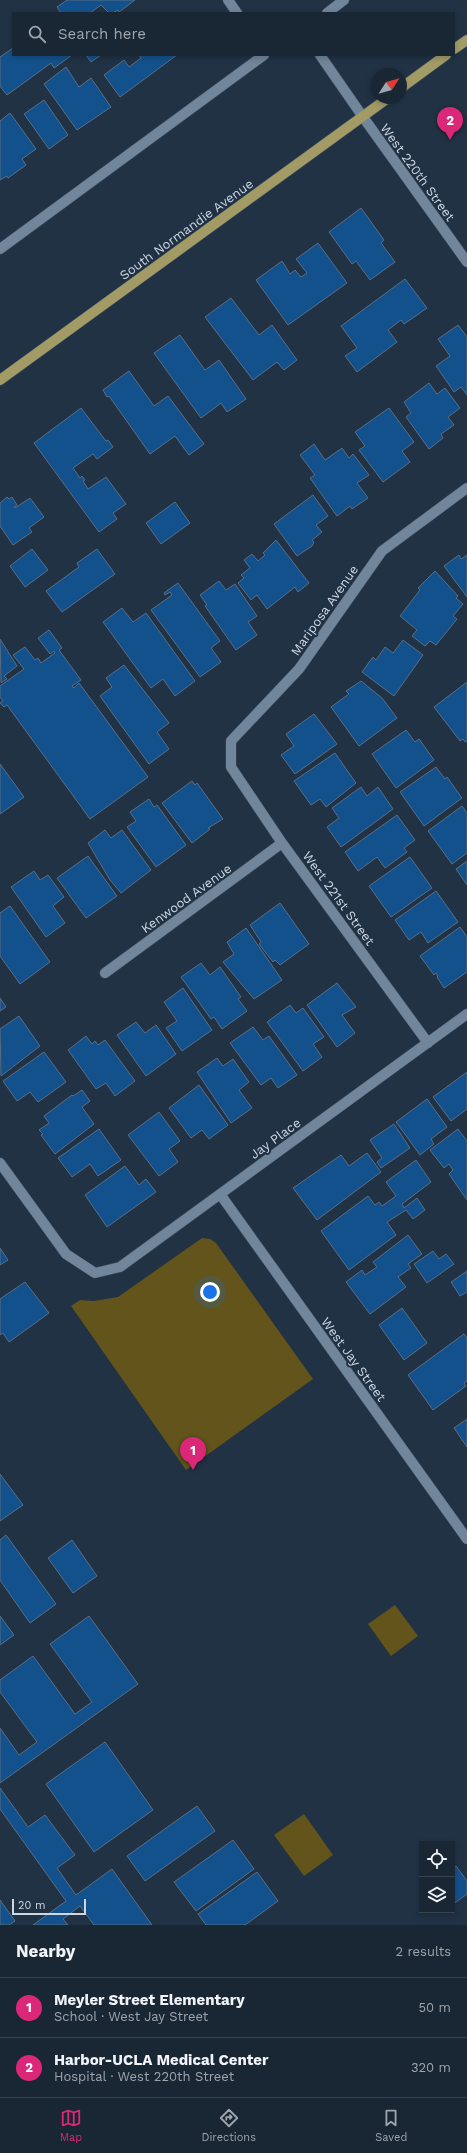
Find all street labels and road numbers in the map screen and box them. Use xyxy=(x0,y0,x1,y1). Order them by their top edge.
street label: West 220th Street xyxy=(377,120,459,224)
street label: South Normandie Avenue xyxy=(117,176,256,283)
street label: Mariposa Avenue xyxy=(288,562,361,658)
street label: West 221st Street xyxy=(300,848,378,949)
street label: Kenwood Avenue xyxy=(138,861,234,936)
street label: Jay Place xyxy=(247,1115,304,1162)
street label: West Jay Street xyxy=(318,1314,389,1405)

